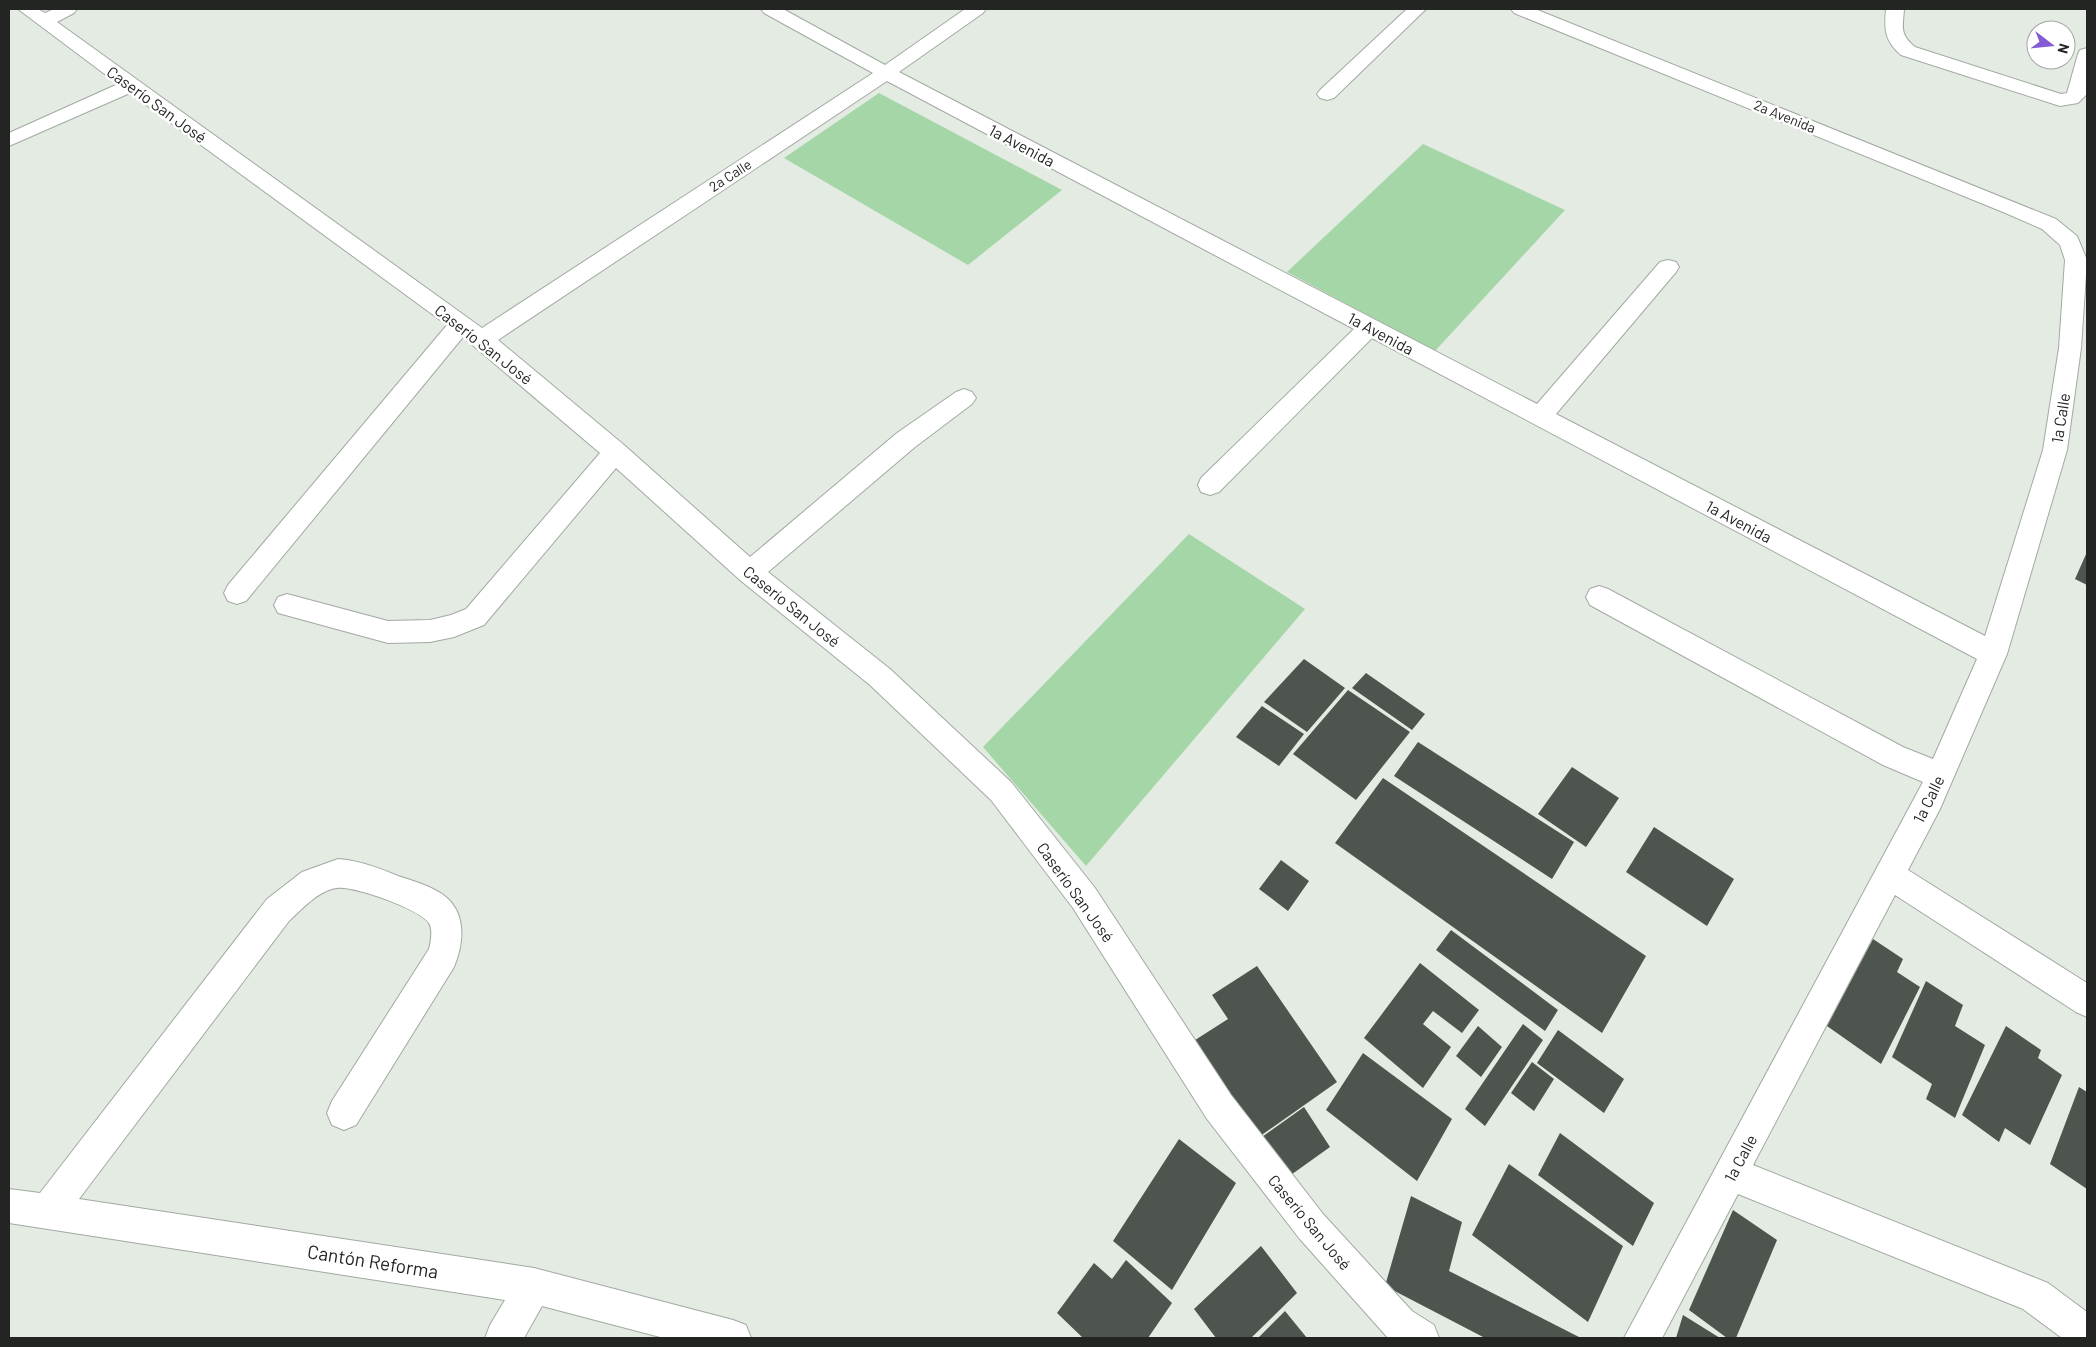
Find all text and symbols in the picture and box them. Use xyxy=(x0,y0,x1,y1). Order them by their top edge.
north arrow xyxy=(2026,20,2076,70)
text: N xyxy=(2055,42,2073,56)
street label: Caserío San José xyxy=(103,61,211,147)
street label: 2a Avenida xyxy=(1752,96,1818,136)
street label: 1a Avenida xyxy=(986,120,1058,170)
street label: 2a Calle xyxy=(706,155,754,195)
street label: Caserío San José xyxy=(431,300,537,388)
street label: 1a Avenida xyxy=(1345,308,1417,358)
street label: 1a Calle xyxy=(2047,392,2073,444)
street label: 1a Avenida xyxy=(1703,496,1775,546)
street label: Caserío San José xyxy=(740,561,844,651)
street label: 1a Calle xyxy=(1908,772,1948,826)
street label: Caserío San José xyxy=(1033,838,1119,946)
street label: 1a Calle xyxy=(1720,1131,1760,1185)
street label: Caserío San José xyxy=(1265,1170,1355,1274)
street label: Cantón Reforma xyxy=(306,1239,440,1283)

